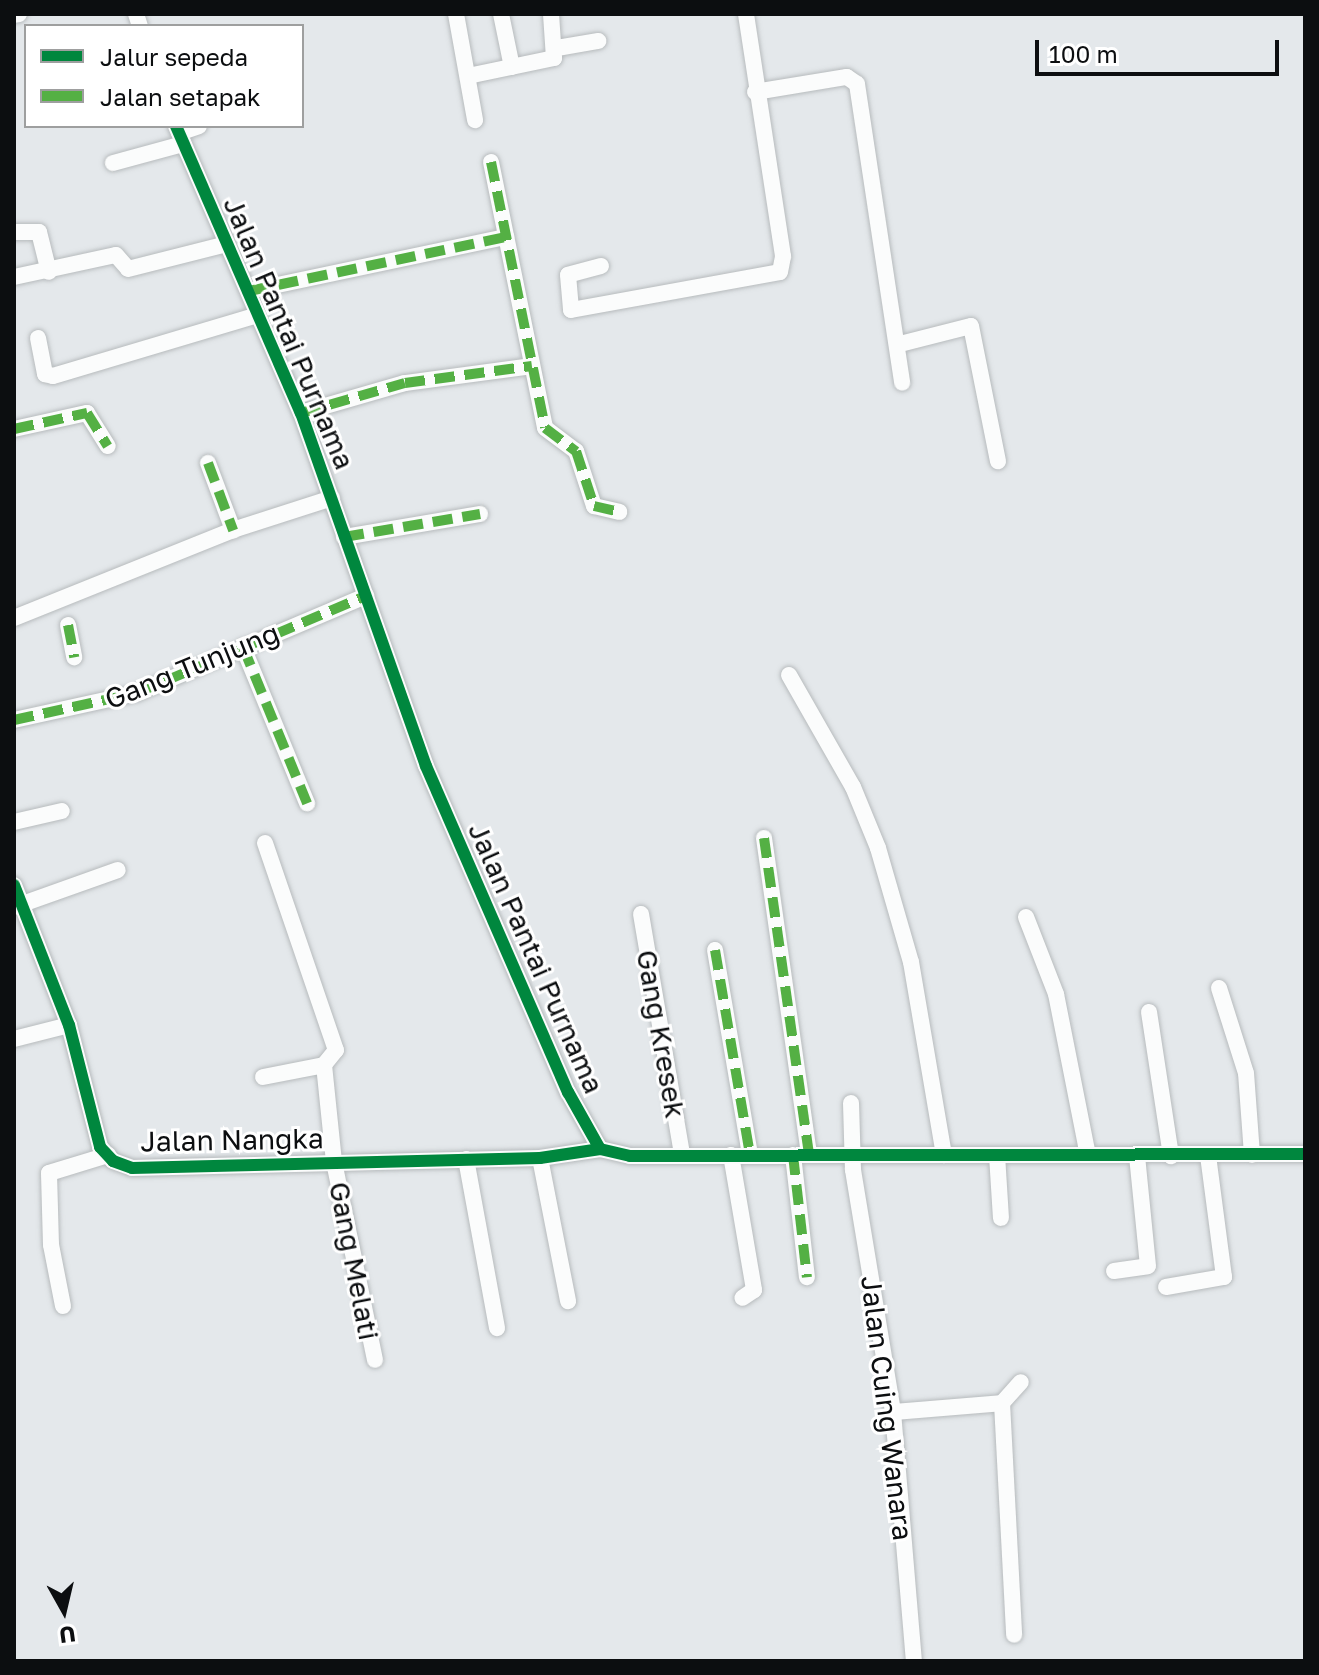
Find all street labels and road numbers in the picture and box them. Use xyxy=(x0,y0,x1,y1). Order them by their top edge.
street label: Jalan Pantai Purnama xyxy=(216,192,362,474)
street label: Gang Tunjung xyxy=(100,616,284,716)
street label: Jalan Pantai Purnama xyxy=(461,818,611,1098)
street label: Gang Kresek xyxy=(630,947,692,1121)
street label: Jalan Nangka xyxy=(140,1122,324,1158)
street label: Gang Melati xyxy=(322,1179,386,1343)
street label: Jalan Cuing Wanara xyxy=(854,1274,920,1542)

